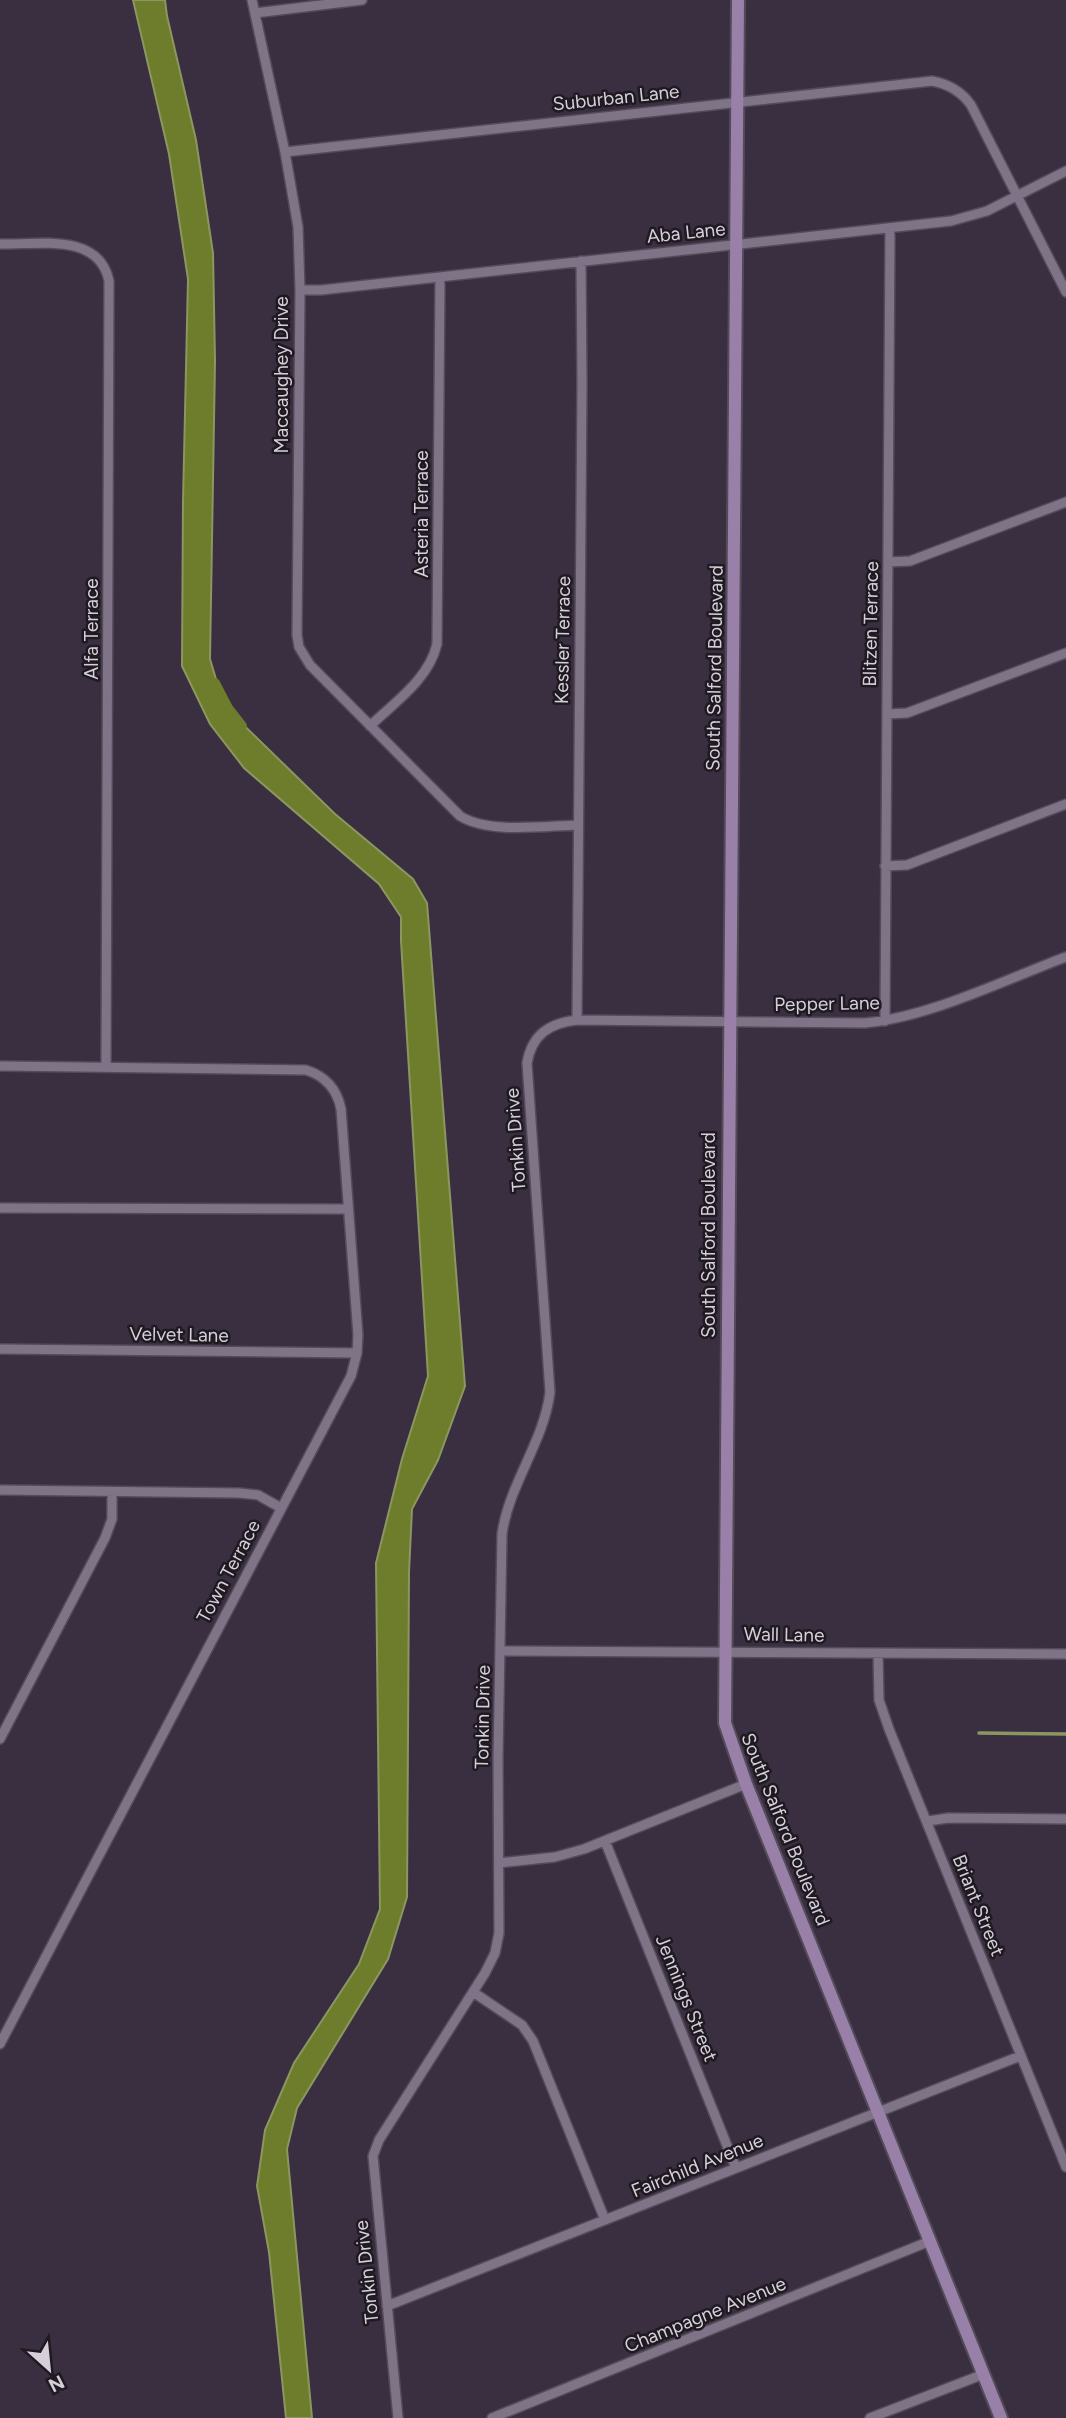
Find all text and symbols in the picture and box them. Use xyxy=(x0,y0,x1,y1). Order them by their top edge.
street label: Suburban Lane xyxy=(552,79,680,116)
street label: Aba Lane xyxy=(646,217,727,248)
street label: Maccaughey Drive xyxy=(270,296,293,454)
street label: Asteria Terrace xyxy=(410,450,433,578)
street label: Blitzen Terrace xyxy=(858,561,883,687)
street label: South Salford Boulevard xyxy=(701,565,728,771)
street label: Kessler Terrace xyxy=(550,576,575,704)
street label: Alfa Terrace xyxy=(80,578,103,680)
street label: Pepper Lane xyxy=(774,991,880,1016)
street label: Tonkin Drive xyxy=(500,1087,531,1193)
street label: South Salford Boulevard xyxy=(697,1132,720,1338)
street label: Velvet Lane xyxy=(129,1322,229,1347)
street label: Town Terrace xyxy=(192,1516,265,1627)
street label: Wall Lane xyxy=(743,1622,825,1647)
street label: Tonkin Drive xyxy=(470,1665,495,1769)
street label: South Salford Boulevard xyxy=(736,1729,835,1929)
street label: Briant Street xyxy=(948,1851,1009,1959)
street label: Jennings Street xyxy=(651,1932,722,2065)
street label: Fairchild Avenue xyxy=(628,2129,767,2202)
street label: Tonkin Drive xyxy=(350,2219,383,2325)
street label: Champagne Avenue xyxy=(621,2272,789,2357)
north arrow xyxy=(14,2334,84,2404)
text: N xyxy=(45,2370,68,2397)

